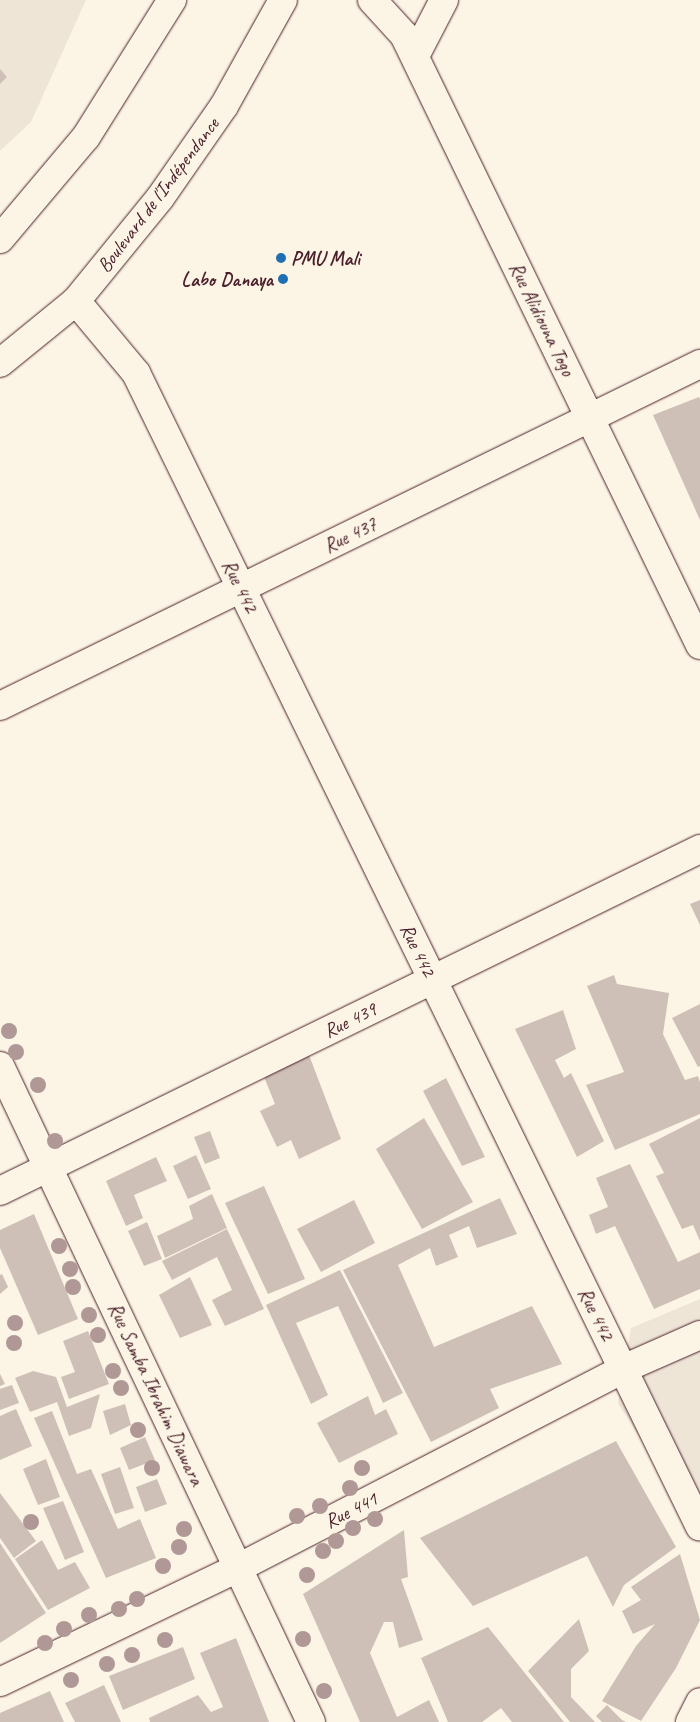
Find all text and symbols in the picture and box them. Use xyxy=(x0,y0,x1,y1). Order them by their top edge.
street label: Boulevard de l'Indépendance xyxy=(92,113,224,277)
place label: PMU Mali xyxy=(291,246,360,270)
marker: PMU Mali xyxy=(275,252,287,264)
street label: Rue Alidiouna Togo xyxy=(504,259,580,379)
place label: Labo Danaya xyxy=(181,267,273,291)
marker: Labo Danaya xyxy=(277,273,289,285)
street label: Rue 437 xyxy=(320,512,380,558)
street label: Rue 442 xyxy=(217,556,263,616)
street label: Rue 442 xyxy=(395,920,441,980)
street label: Rue 439 xyxy=(320,997,380,1043)
street label: Rue 442 xyxy=(573,1284,619,1344)
street label: Rue Samba Ibrahim Diawara xyxy=(103,1298,209,1490)
street label: Rue 441 xyxy=(321,1487,381,1533)

